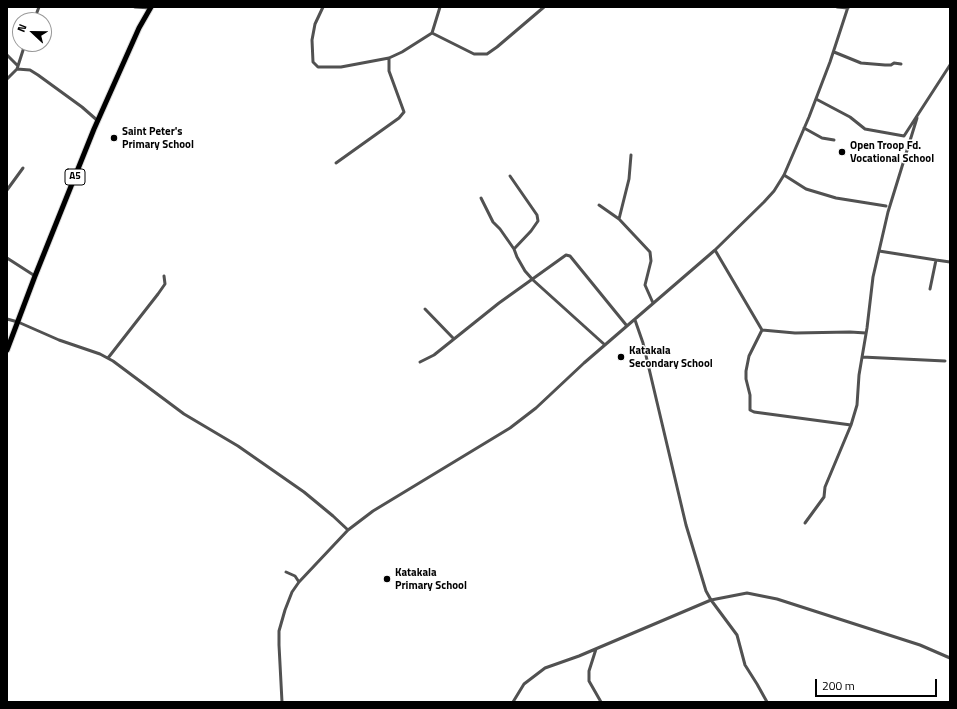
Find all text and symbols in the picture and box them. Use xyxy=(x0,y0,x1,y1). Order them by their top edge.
north arrow xyxy=(12,12,52,52)
text: N xyxy=(13,21,31,34)
place label: Saint Peter's Primary School xyxy=(122,125,194,151)
marker: Saint Peter's Primary School xyxy=(109,133,119,143)
place label: Open Troop Fd. Vocational School xyxy=(850,139,934,165)
marker: Open Troop Fd. Vocational School xyxy=(837,147,847,157)
road number: A5 xyxy=(65,169,85,185)
place label: Katakala Secondary School xyxy=(629,344,713,370)
marker: Katakala Secondary School xyxy=(616,352,626,362)
place label: Katakala Primary School xyxy=(395,566,467,592)
marker: Katakala Primary School xyxy=(382,574,392,584)
scale bar xyxy=(817,671,939,697)
text: 200 m xyxy=(822,676,855,695)

